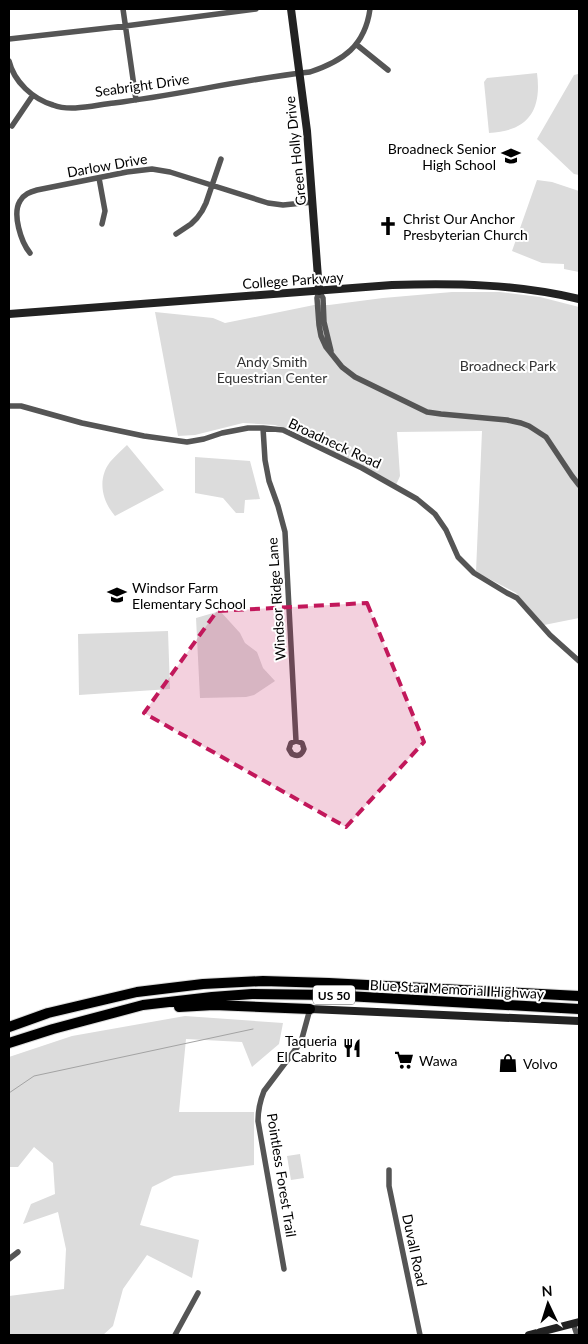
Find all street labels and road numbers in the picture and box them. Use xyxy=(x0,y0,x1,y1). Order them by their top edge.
street label: Seabright Drive xyxy=(94,70,190,100)
street label: Green Holly Drive xyxy=(281,95,309,207)
street label: Darlow Drive xyxy=(65,150,149,180)
street label: College Parkway xyxy=(242,268,345,292)
street label: Broadneck Road xyxy=(286,414,384,472)
street label: Windsor Ridge Lane xyxy=(263,537,289,661)
street label: Blue Star Memorial Highway xyxy=(369,976,545,1002)
road number: US 50 xyxy=(313,986,355,1004)
street label: Pointless Forest Trail xyxy=(264,1112,300,1238)
street label: Duvall Road xyxy=(399,1212,431,1288)

